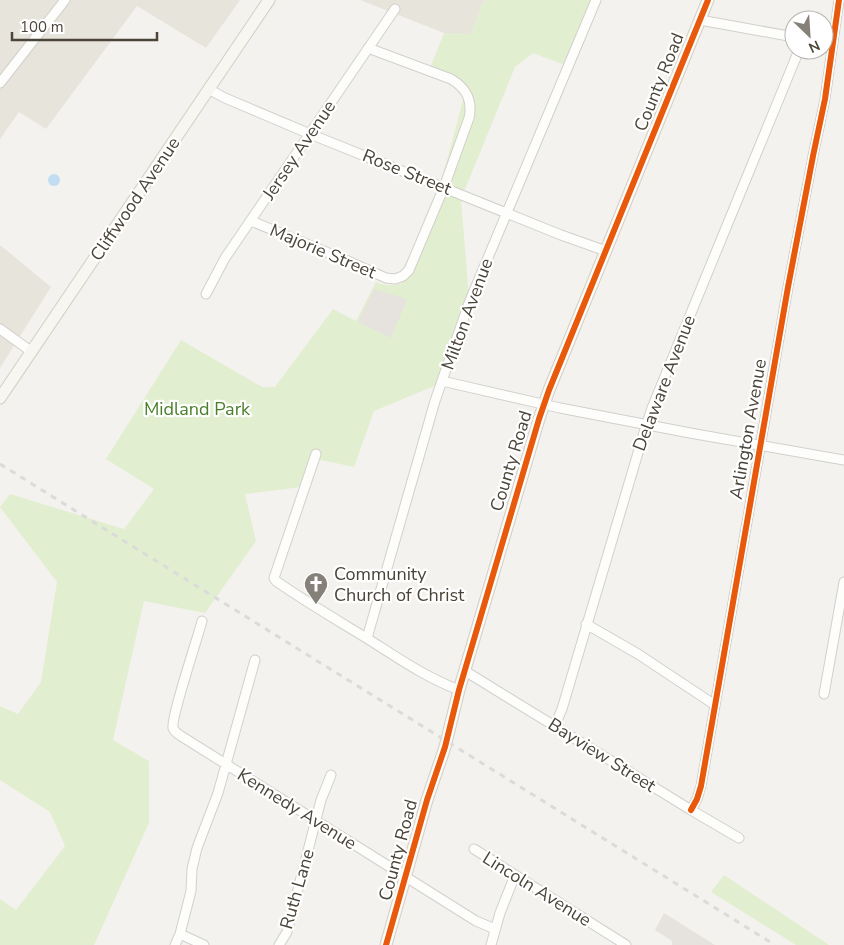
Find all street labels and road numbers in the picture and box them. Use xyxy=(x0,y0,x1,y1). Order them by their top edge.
street label: County Road xyxy=(628,29,690,135)
street label: Jersey Avenue xyxy=(256,96,341,205)
street label: Cliffwood Avenue xyxy=(85,132,185,266)
street label: Rose Street xyxy=(359,143,456,201)
street label: Majorie Street xyxy=(266,218,380,284)
street label: Milton Avenue xyxy=(436,255,498,373)
street label: Delaware Avenue xyxy=(627,311,701,455)
street label: Arlington Avenue xyxy=(724,357,772,501)
street label: County Road xyxy=(484,408,538,514)
street label: Bayview Street xyxy=(543,712,661,798)
street label: Kennedy Avenue xyxy=(233,763,361,855)
street label: County Road xyxy=(373,797,423,903)
street label: Ruth Lane xyxy=(274,846,320,932)
street label: Lincoln Avenue xyxy=(478,846,596,932)

